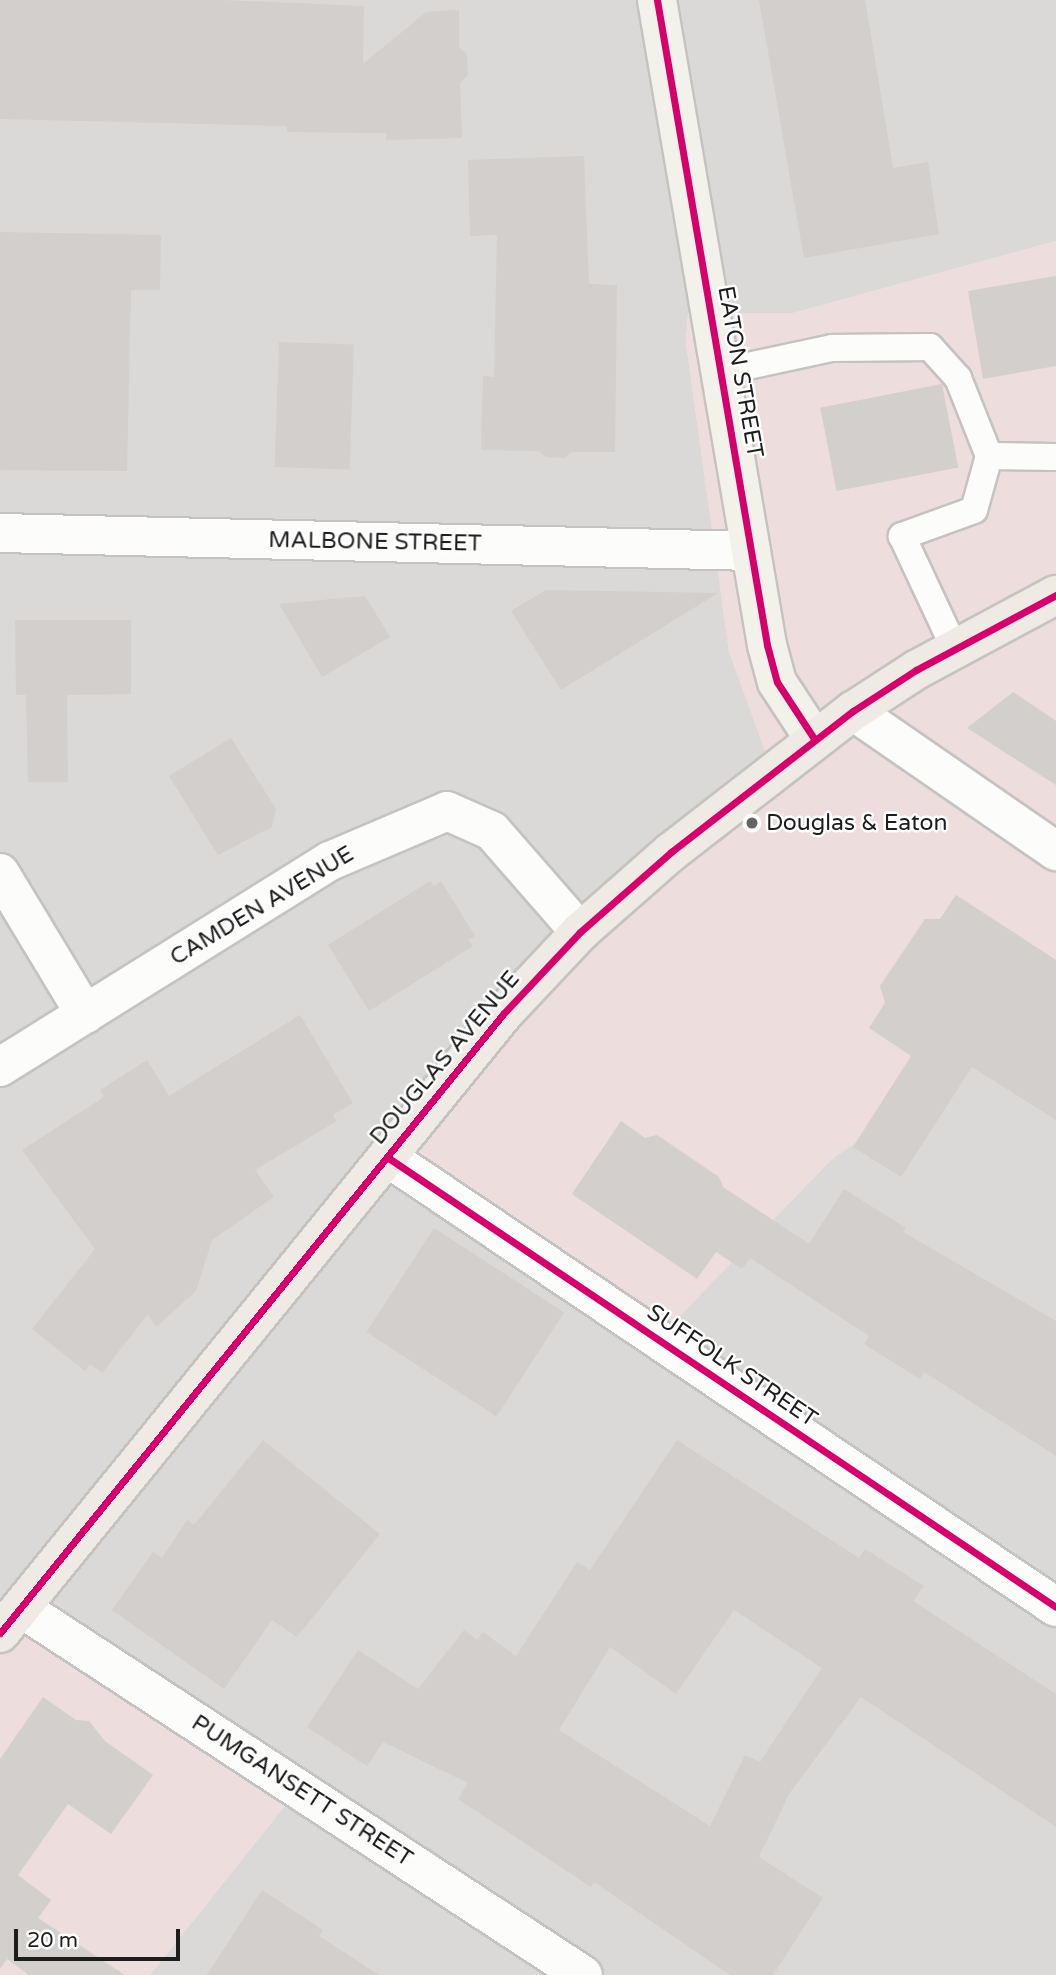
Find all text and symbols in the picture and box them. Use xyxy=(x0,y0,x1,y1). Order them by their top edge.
street label: EATON STREET xyxy=(711,284,769,460)
street label: MALBONE STREET xyxy=(268,526,482,558)
place label: Douglas & Eaton xyxy=(766,809,948,837)
marker: Douglas & Eaton xyxy=(744,815,760,831)
street label: CAMDEN AVENUE xyxy=(165,840,359,972)
street label: DOUGLAS AVENUE xyxy=(364,966,526,1150)
street label: SUFFOLK STREET xyxy=(642,1299,822,1433)
street label: PUMGANSETT STREET xyxy=(186,1709,418,1873)
scale bar xyxy=(18,1916,184,1960)
text: 20 m xyxy=(27,1928,78,1953)

